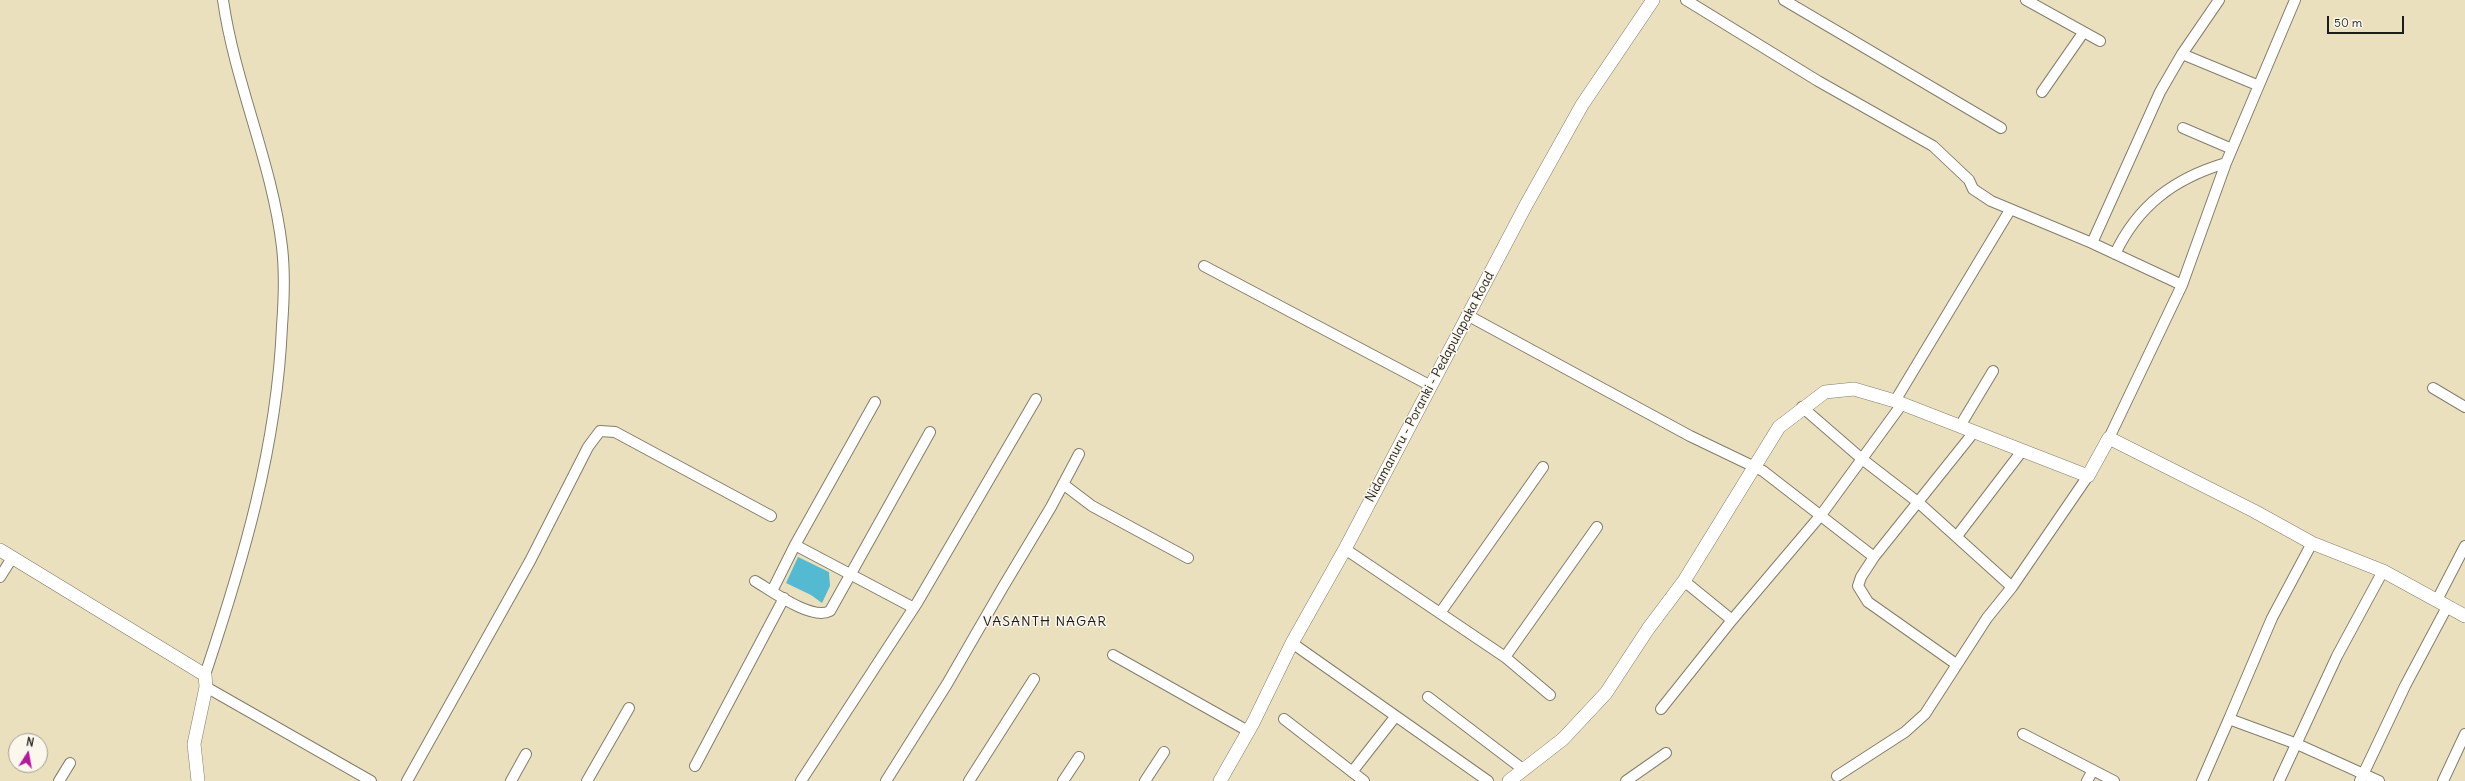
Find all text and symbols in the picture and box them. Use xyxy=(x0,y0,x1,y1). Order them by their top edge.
scale bar xyxy=(2329,8,2406,34)
text: 50 m xyxy=(2334,15,2362,30)
street label: Nidamanuru - Poranki - Pedapulapaka Road xyxy=(1362,269,1498,505)
district label: VASANTH NAGAR xyxy=(983,614,1107,630)
north arrow xyxy=(8,733,48,773)
text: N xyxy=(25,735,35,750)

